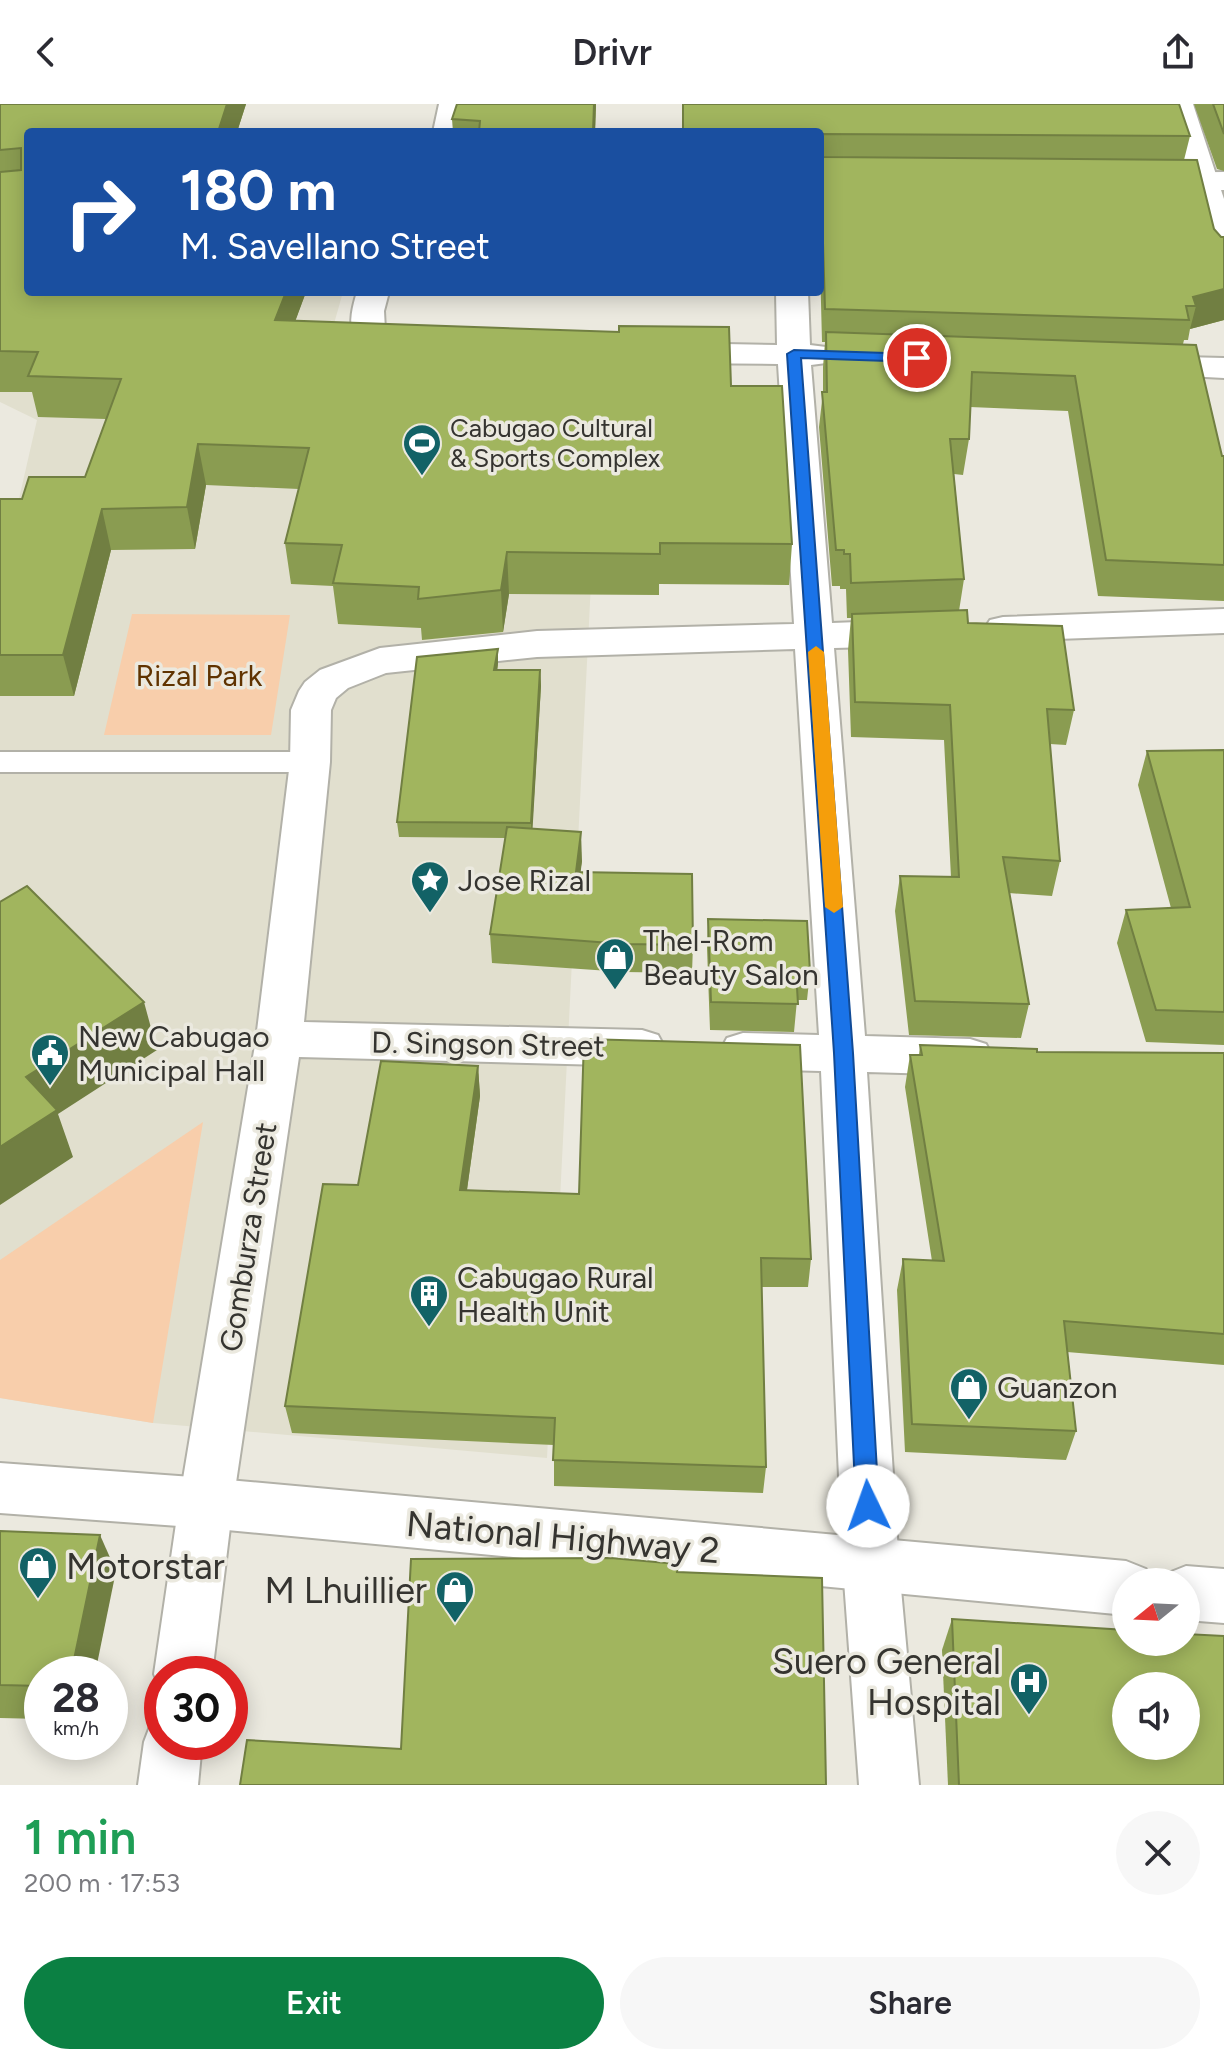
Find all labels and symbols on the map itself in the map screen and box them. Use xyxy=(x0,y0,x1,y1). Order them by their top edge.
pin xyxy=(883,324,951,392)
place label: Cabugao Cultural & Sports Complex xyxy=(450,412,661,474)
sports icon: Cabugao Cultural & Sports Complex xyxy=(401,422,443,477)
park label: Rizal Park xyxy=(136,657,263,694)
place icon: Jose Rizal xyxy=(409,859,451,914)
place label: Jose Rizal xyxy=(458,862,591,899)
place label: Thel-Rom Beauty Salon xyxy=(643,922,819,993)
shop icon: Thel-Rom Beauty Salon xyxy=(594,936,636,991)
place label: New Cabugao Municipal Hall xyxy=(78,1018,270,1089)
street label: D. Singson Street xyxy=(371,1023,605,1065)
public building icon: New Cabugao Municipal Hall xyxy=(29,1032,71,1087)
street label: Gomburza Street xyxy=(212,1120,284,1354)
place label: Cabugao Rural Health Unit xyxy=(457,1259,654,1330)
building icon: Cabugao Rural Health Unit xyxy=(408,1273,450,1328)
shop icon: Guanzon xyxy=(948,1366,990,1421)
place label: Guanzon xyxy=(997,1369,1117,1406)
position arrow xyxy=(826,1464,910,1548)
street label: National Highway 2 xyxy=(404,1502,722,1572)
shop icon: Motorstar xyxy=(17,1545,59,1600)
place label: Motorstar xyxy=(66,1545,225,1588)
north arrow xyxy=(1112,1568,1200,1656)
place label: M Lhuillier xyxy=(264,1569,427,1612)
shop icon: M Lhuillier xyxy=(434,1569,476,1624)
place label: Suero General Hospital xyxy=(772,1640,1001,1724)
speed limit sign: 30 xyxy=(144,1656,248,1760)
hospital icon: Suero General Hospital xyxy=(1008,1661,1050,1716)

